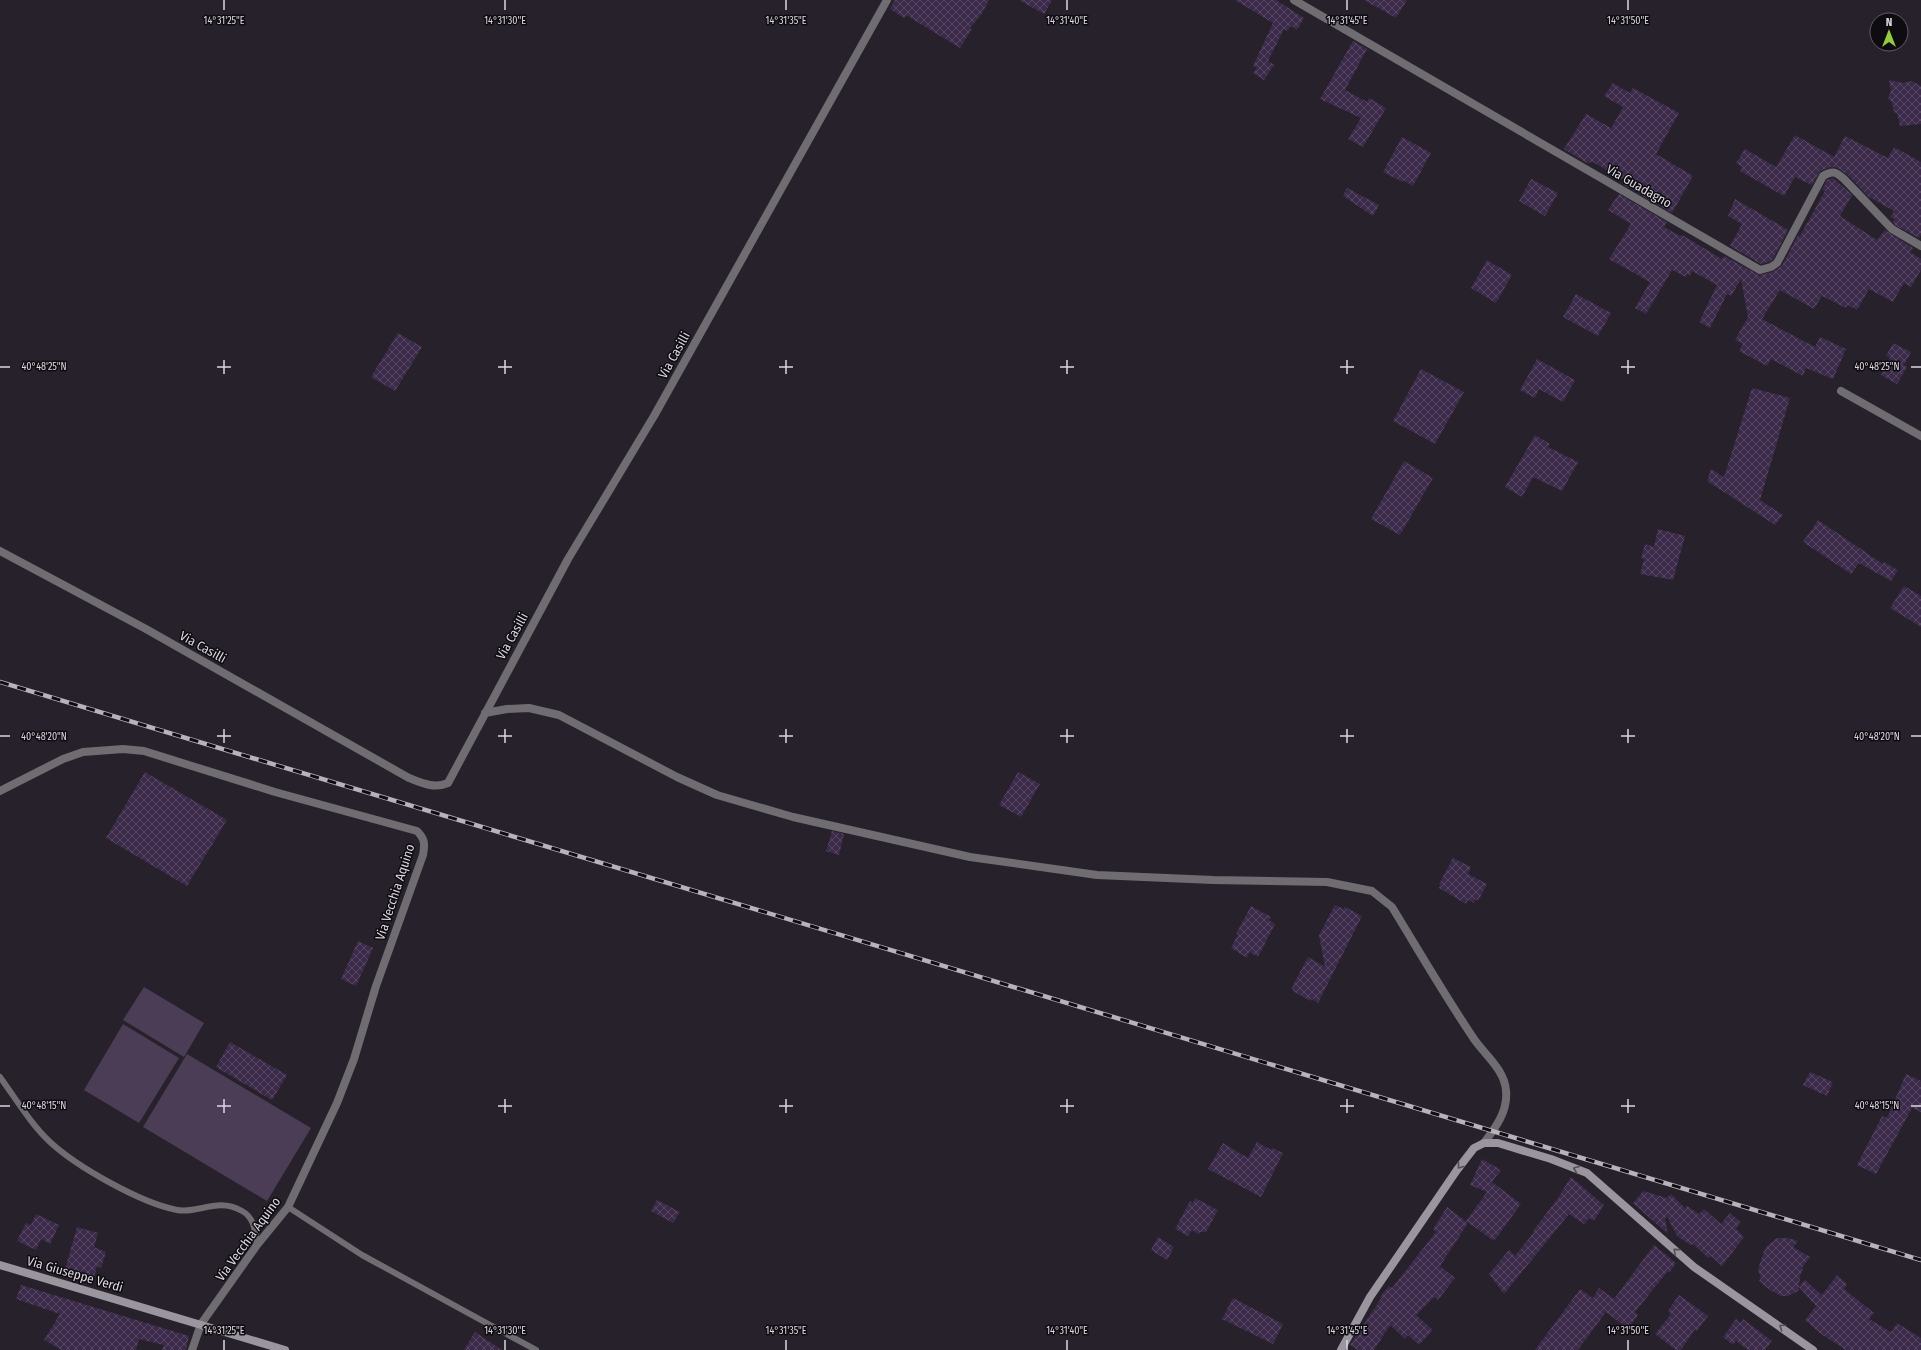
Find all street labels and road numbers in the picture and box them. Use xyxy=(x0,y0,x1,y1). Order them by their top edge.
street label: Via Guadagno xyxy=(1604,161,1674,211)
street label: Via Casilli xyxy=(655,329,693,381)
street label: Via Casilli xyxy=(493,610,531,662)
street label: Via Casilli xyxy=(177,628,229,666)
street label: Via Vecchia Aquino xyxy=(372,842,418,942)
street label: Via Vecchia Aquino xyxy=(213,1194,284,1284)
street label: Via Giuseppe Verdi xyxy=(25,1253,125,1295)

